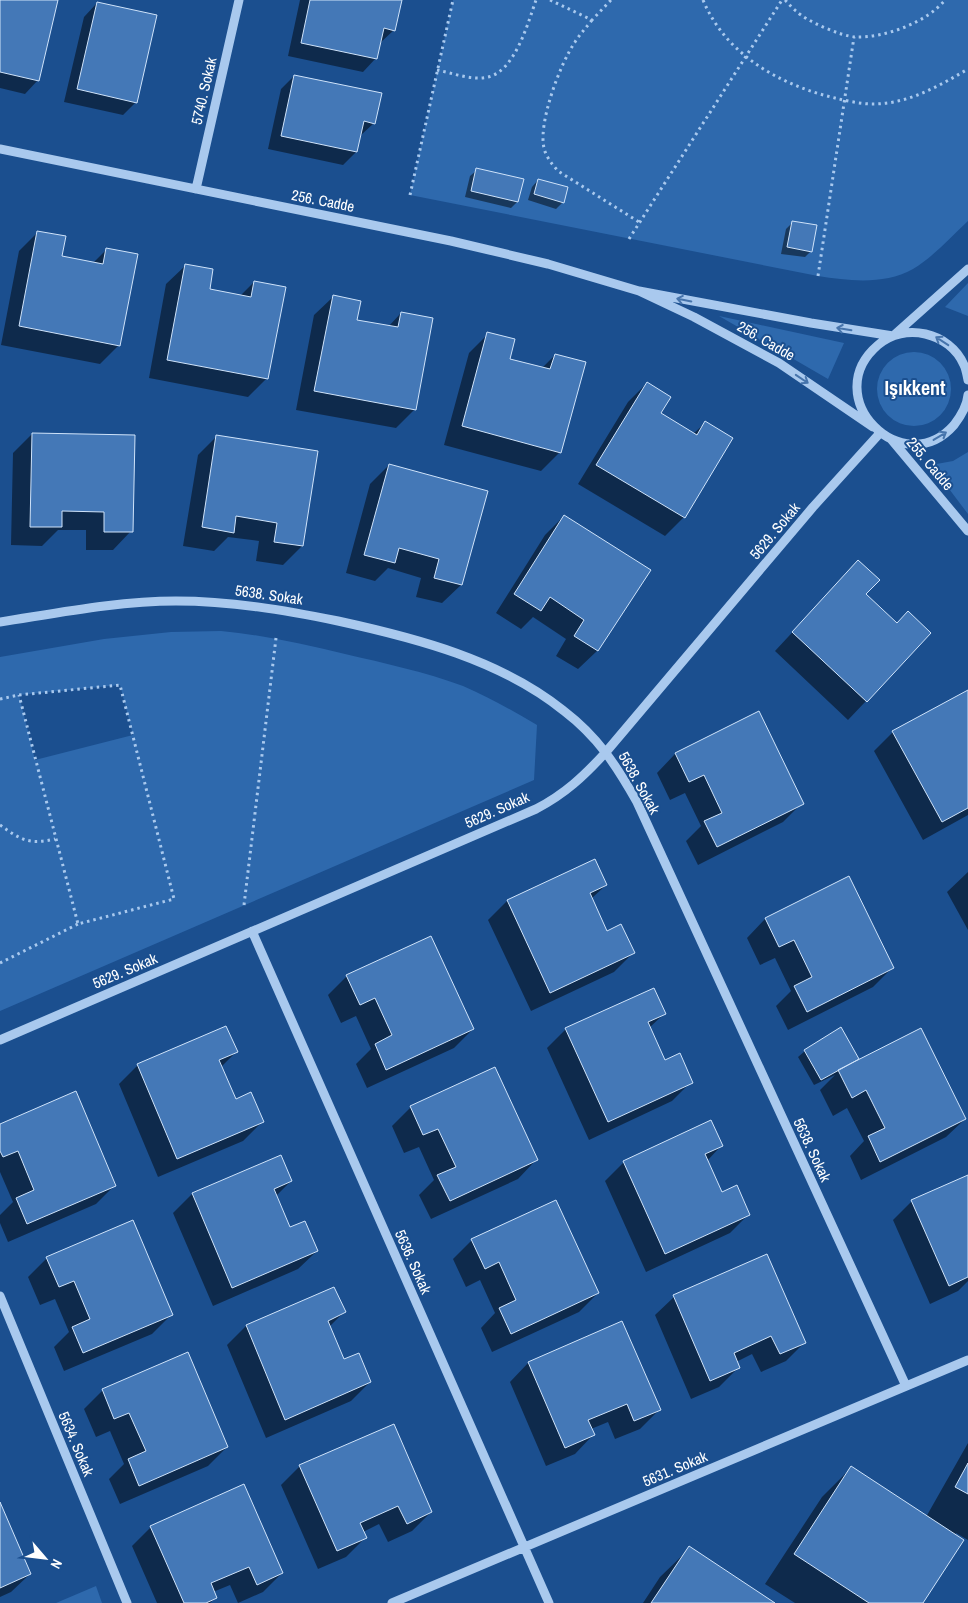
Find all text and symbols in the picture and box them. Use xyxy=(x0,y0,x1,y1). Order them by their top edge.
street label: 5740. Sokak xyxy=(186,54,222,127)
street label: 256. Cadde xyxy=(290,184,356,217)
one-way arrow xyxy=(677,295,693,304)
street label: 256. Cadde xyxy=(733,316,799,366)
one-way arrow xyxy=(837,323,853,333)
one-way arrow xyxy=(935,336,949,346)
one-way arrow xyxy=(795,374,809,384)
district label: Işıkkent xyxy=(884,374,946,401)
one-way arrow xyxy=(933,430,947,440)
street label: 255. Cadde xyxy=(902,433,959,495)
street label: 5629. Sokak xyxy=(745,497,805,564)
street label: 5638. Sokak xyxy=(234,579,305,610)
street label: 5638. Sokak xyxy=(614,748,666,818)
street label: 5629. Sokak xyxy=(461,786,533,833)
street label: 5629. Sokak xyxy=(89,947,161,994)
street label: 5638. Sokak xyxy=(788,1114,837,1186)
street label: 5636. Sokak xyxy=(390,1226,437,1298)
street label: 5634. Sokak xyxy=(53,1408,100,1480)
street label: 5631. Sokak xyxy=(639,1445,711,1492)
north arrow xyxy=(20,1533,70,1583)
text: N xyxy=(47,1556,66,1572)

